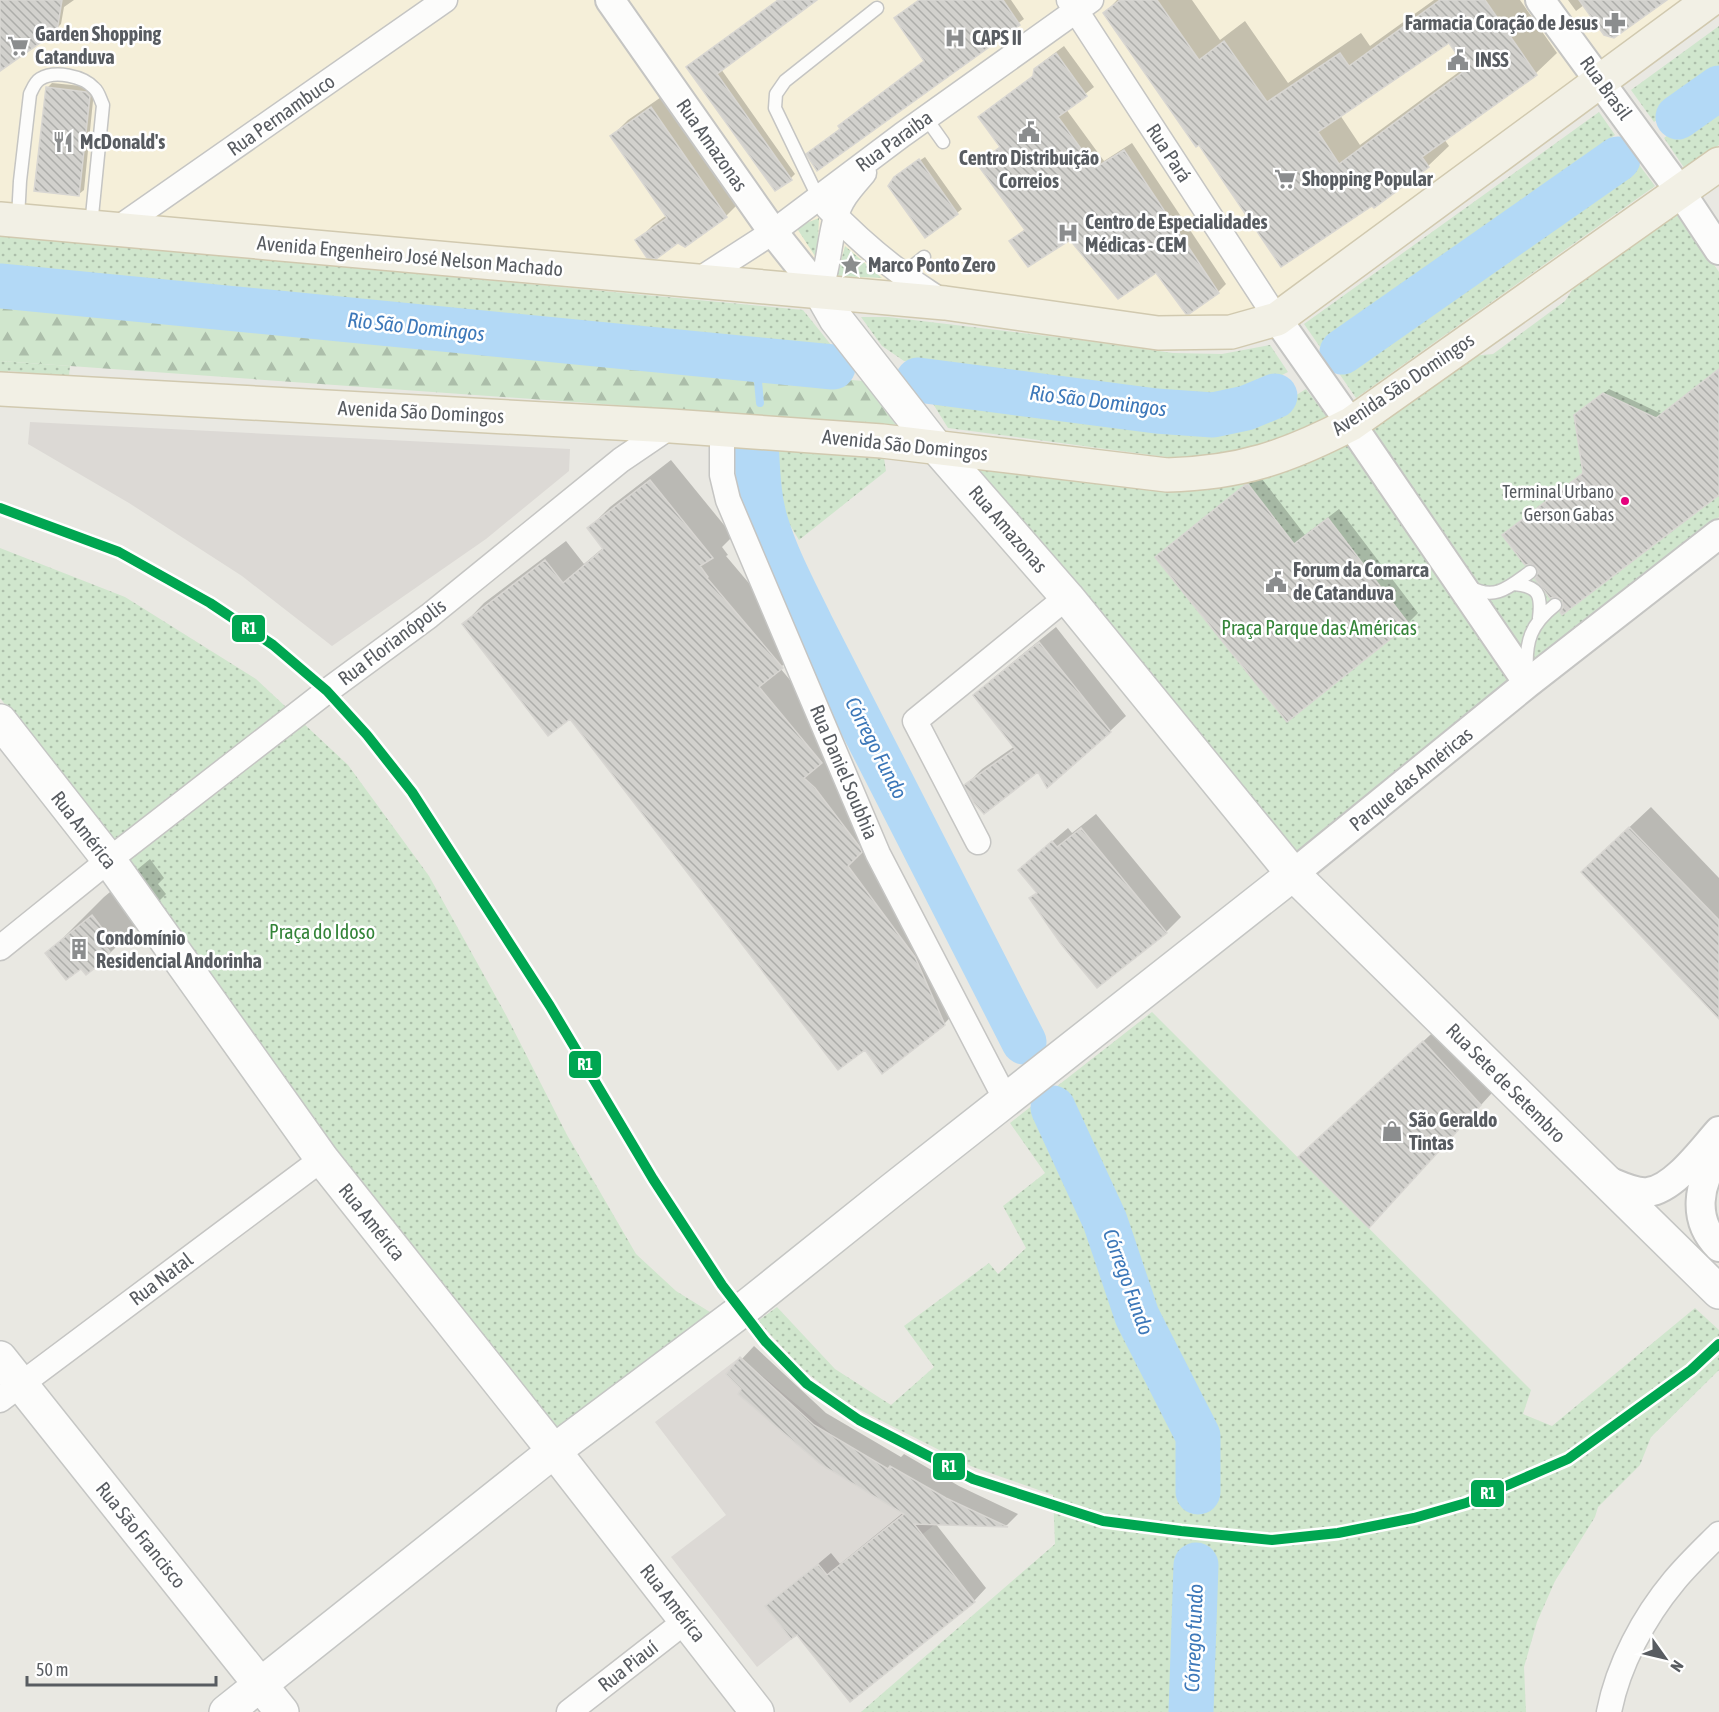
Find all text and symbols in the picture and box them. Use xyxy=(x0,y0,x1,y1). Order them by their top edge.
place label: Farmacia Coração de Jesus xyxy=(1405,11,1598,34)
pharmacy icon: Farmacia Coração de Jesus xyxy=(1603,11,1627,35)
place label: Garden Shopping Catanduva xyxy=(35,22,162,68)
hospital icon: CAPS II xyxy=(943,26,967,50)
place label: CAPS II xyxy=(972,26,1022,49)
supermarket icon: Garden Shopping Catanduva xyxy=(6,34,30,58)
public building icon: INSS xyxy=(1446,48,1470,72)
place label: INSS xyxy=(1475,48,1509,71)
street label: Rua Brasil xyxy=(1576,51,1638,125)
street label: Rua Pernambuco xyxy=(223,69,339,160)
street label: Rua Amazonas xyxy=(672,94,753,195)
street label: Rua Paraiba xyxy=(851,105,936,176)
street label: Rua Pará xyxy=(1142,119,1197,186)
public building icon: Centro Distribuição Correios xyxy=(1017,120,1041,144)
restaurant icon: McDonald's xyxy=(51,130,75,154)
place label: McDonald's xyxy=(80,130,165,153)
place label: Centro Distribuição Correios xyxy=(959,146,1099,192)
supermarket icon: Shopping Popular xyxy=(1273,167,1297,191)
place label: Shopping Popular xyxy=(1302,167,1434,190)
place label: Centro de Especialidades Médicas - CEM xyxy=(1085,210,1268,256)
hospital icon: Centro de Especialidades Médicas - CEM xyxy=(1056,221,1080,245)
street label: Avenida Engenheiro José Nelson Machado xyxy=(256,231,564,280)
place icon: Marco Ponto Zero xyxy=(839,253,863,277)
place label: Marco Ponto Zero xyxy=(868,253,996,276)
water label: Rio São Domingos xyxy=(346,307,486,345)
street label: Avenida São Domingos xyxy=(1327,327,1478,440)
water label: Rio São Domingos xyxy=(1028,380,1168,420)
street label: Avenida São Domingos xyxy=(337,396,505,427)
street label: Avenida São Domingos xyxy=(821,424,989,465)
street label: Rua Amazonas xyxy=(964,480,1052,577)
place label: Terminal Urbano Gerson Gabas xyxy=(1502,481,1614,525)
marker: Terminal Urbano Gerson Gabas xyxy=(1619,495,1631,507)
place label: Forum da Comarca de Catanduva xyxy=(1293,558,1429,604)
public building icon: Forum da Comarca de Catanduva xyxy=(1264,570,1288,594)
street label: Rua Florianópolis xyxy=(333,594,450,690)
line badge: R1 xyxy=(231,614,266,643)
park label: Praça Parque das Américas xyxy=(1221,616,1417,639)
text: R1 xyxy=(241,619,257,637)
water label: Córrego Fundo xyxy=(841,693,913,802)
street label: Rua Daniel Soubhia xyxy=(806,701,883,843)
street label: Parque das Américas xyxy=(1345,722,1477,835)
street label: Rua América xyxy=(47,786,122,873)
park label: Praça do Idoso xyxy=(269,920,375,943)
place label: Condomínio Residencial Andorinha xyxy=(96,926,262,972)
building icon: Condomínio Residencial Andorinha xyxy=(67,937,91,961)
street label: Rua Sete de Setembro xyxy=(1442,1018,1571,1147)
line badge: R1 xyxy=(568,1050,602,1079)
text: R1 xyxy=(577,1055,593,1073)
place label: São Geraldo Tintas xyxy=(1409,1108,1497,1154)
shop icon: São Geraldo Tintas xyxy=(1380,1119,1404,1143)
street label: Rua América xyxy=(334,1179,410,1265)
water label: Córrego Fundo xyxy=(1099,1225,1159,1338)
street label: Rua Natal xyxy=(125,1247,197,1310)
line badge: R1 xyxy=(932,1452,966,1481)
text: R1 xyxy=(941,1457,957,1475)
street label: Rua São Francisco xyxy=(92,1477,191,1592)
line badge: R1 xyxy=(1470,1479,1505,1508)
text: R1 xyxy=(1480,1484,1496,1502)
street label: Rua América xyxy=(636,1559,711,1646)
water label: Córrego fundo xyxy=(1179,1583,1207,1693)
north arrow xyxy=(1635,1628,1695,1688)
street label: Rua Piauí xyxy=(593,1635,662,1696)
scale bar xyxy=(27,1649,216,1687)
text: N xyxy=(1667,1657,1688,1675)
text: 50 m xyxy=(36,1659,68,1680)

